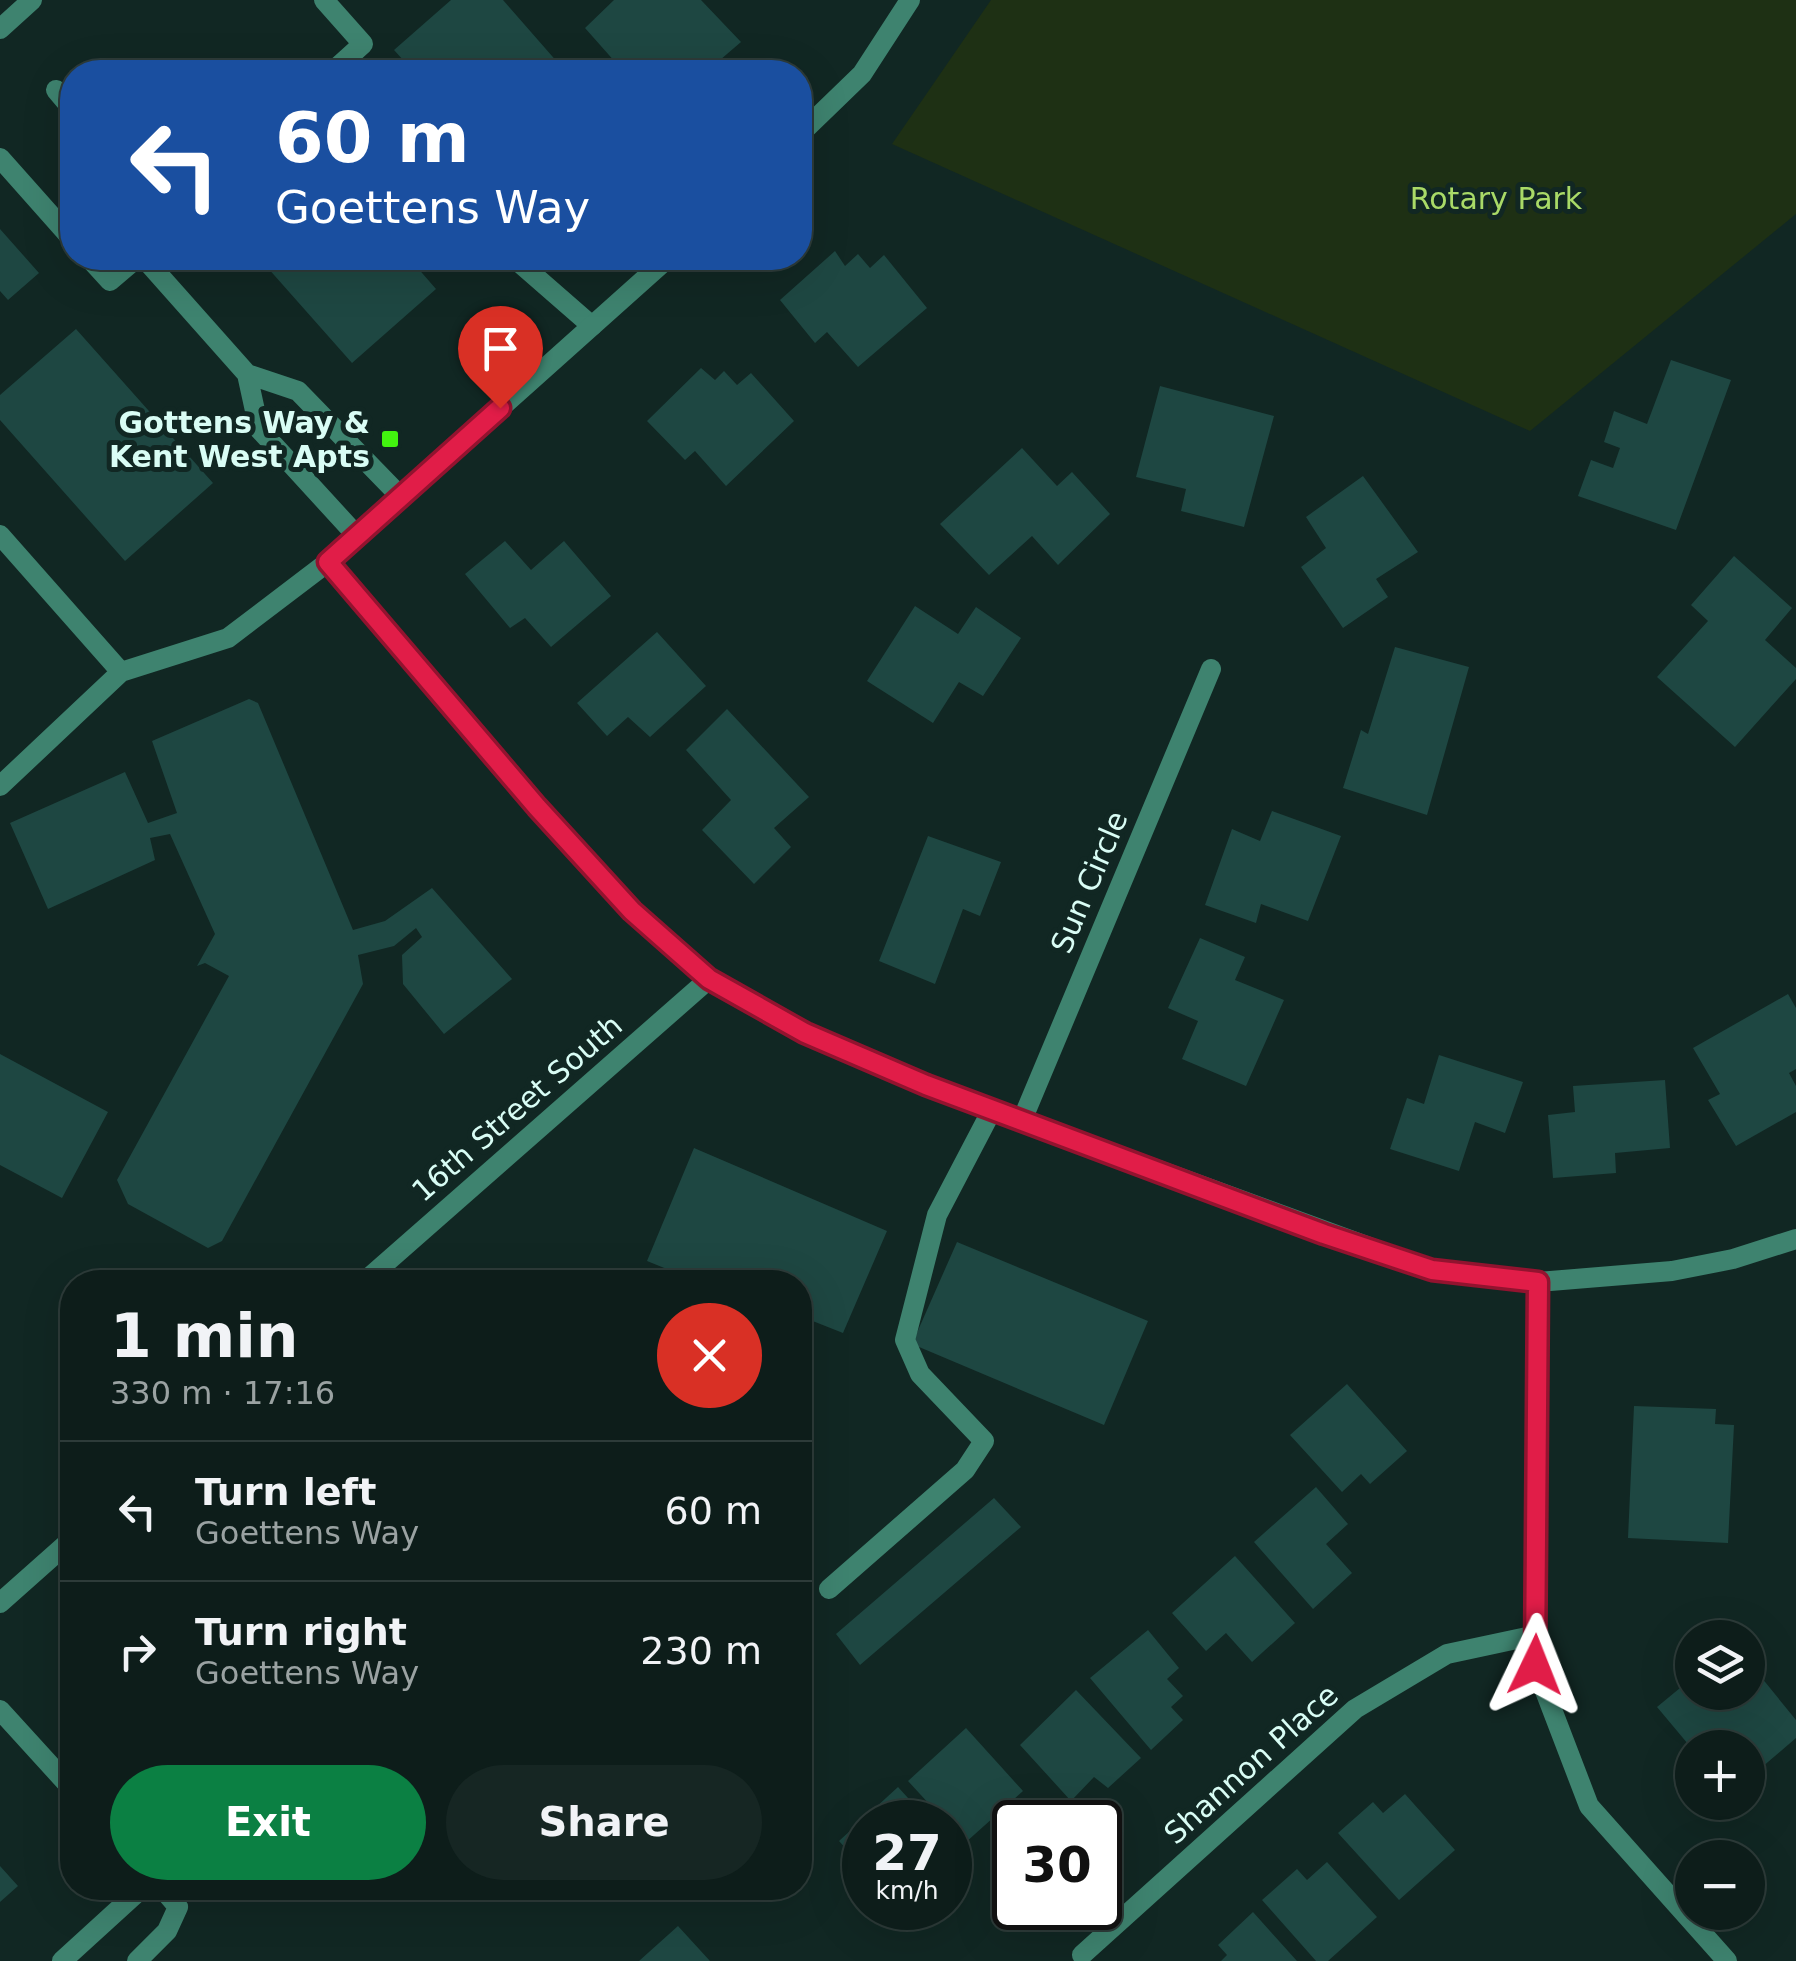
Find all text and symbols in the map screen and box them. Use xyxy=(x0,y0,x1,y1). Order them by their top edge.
text: 60 m xyxy=(275,97,470,179)
icon: left xyxy=(110,100,240,230)
text: Goettens Way xyxy=(275,181,590,234)
park label: Rotary Park xyxy=(1410,181,1583,216)
pin xyxy=(458,306,543,409)
icon: arrive xyxy=(473,321,528,376)
place label: Gottens Way & Kent West Apts xyxy=(109,405,370,474)
marker: Gottens Way & Kent West Apts xyxy=(379,428,401,450)
street label: Sun Circle xyxy=(1043,806,1135,958)
street label: 16th Street South xyxy=(405,1007,629,1209)
text: 1 min xyxy=(110,1301,298,1371)
button: close xyxy=(657,1303,762,1408)
text: 330 m · 17:16 xyxy=(110,1374,335,1412)
text: Turn left xyxy=(195,1470,376,1514)
icon: left xyxy=(110,1484,165,1539)
text: 60 m xyxy=(665,1489,762,1533)
text: Goettens Way xyxy=(195,1514,419,1552)
text: Turn right xyxy=(195,1610,407,1654)
position arrow xyxy=(1483,1613,1587,1717)
map controls xyxy=(1675,1620,1765,1930)
button: layers xyxy=(1675,1620,1765,1710)
icon: right xyxy=(110,1624,165,1679)
text: 230 m xyxy=(640,1629,762,1673)
text: Goettens Way xyxy=(195,1654,419,1692)
street label: Shannon Place xyxy=(1157,1677,1345,1851)
button: + xyxy=(1675,1730,1765,1820)
button: Exit xyxy=(110,1765,426,1880)
button: Share xyxy=(446,1765,762,1880)
speed limit sign: 30 xyxy=(992,1800,1122,1930)
text: 27 xyxy=(872,1824,942,1882)
button: − xyxy=(1675,1840,1765,1930)
text: km/h xyxy=(875,1876,939,1905)

